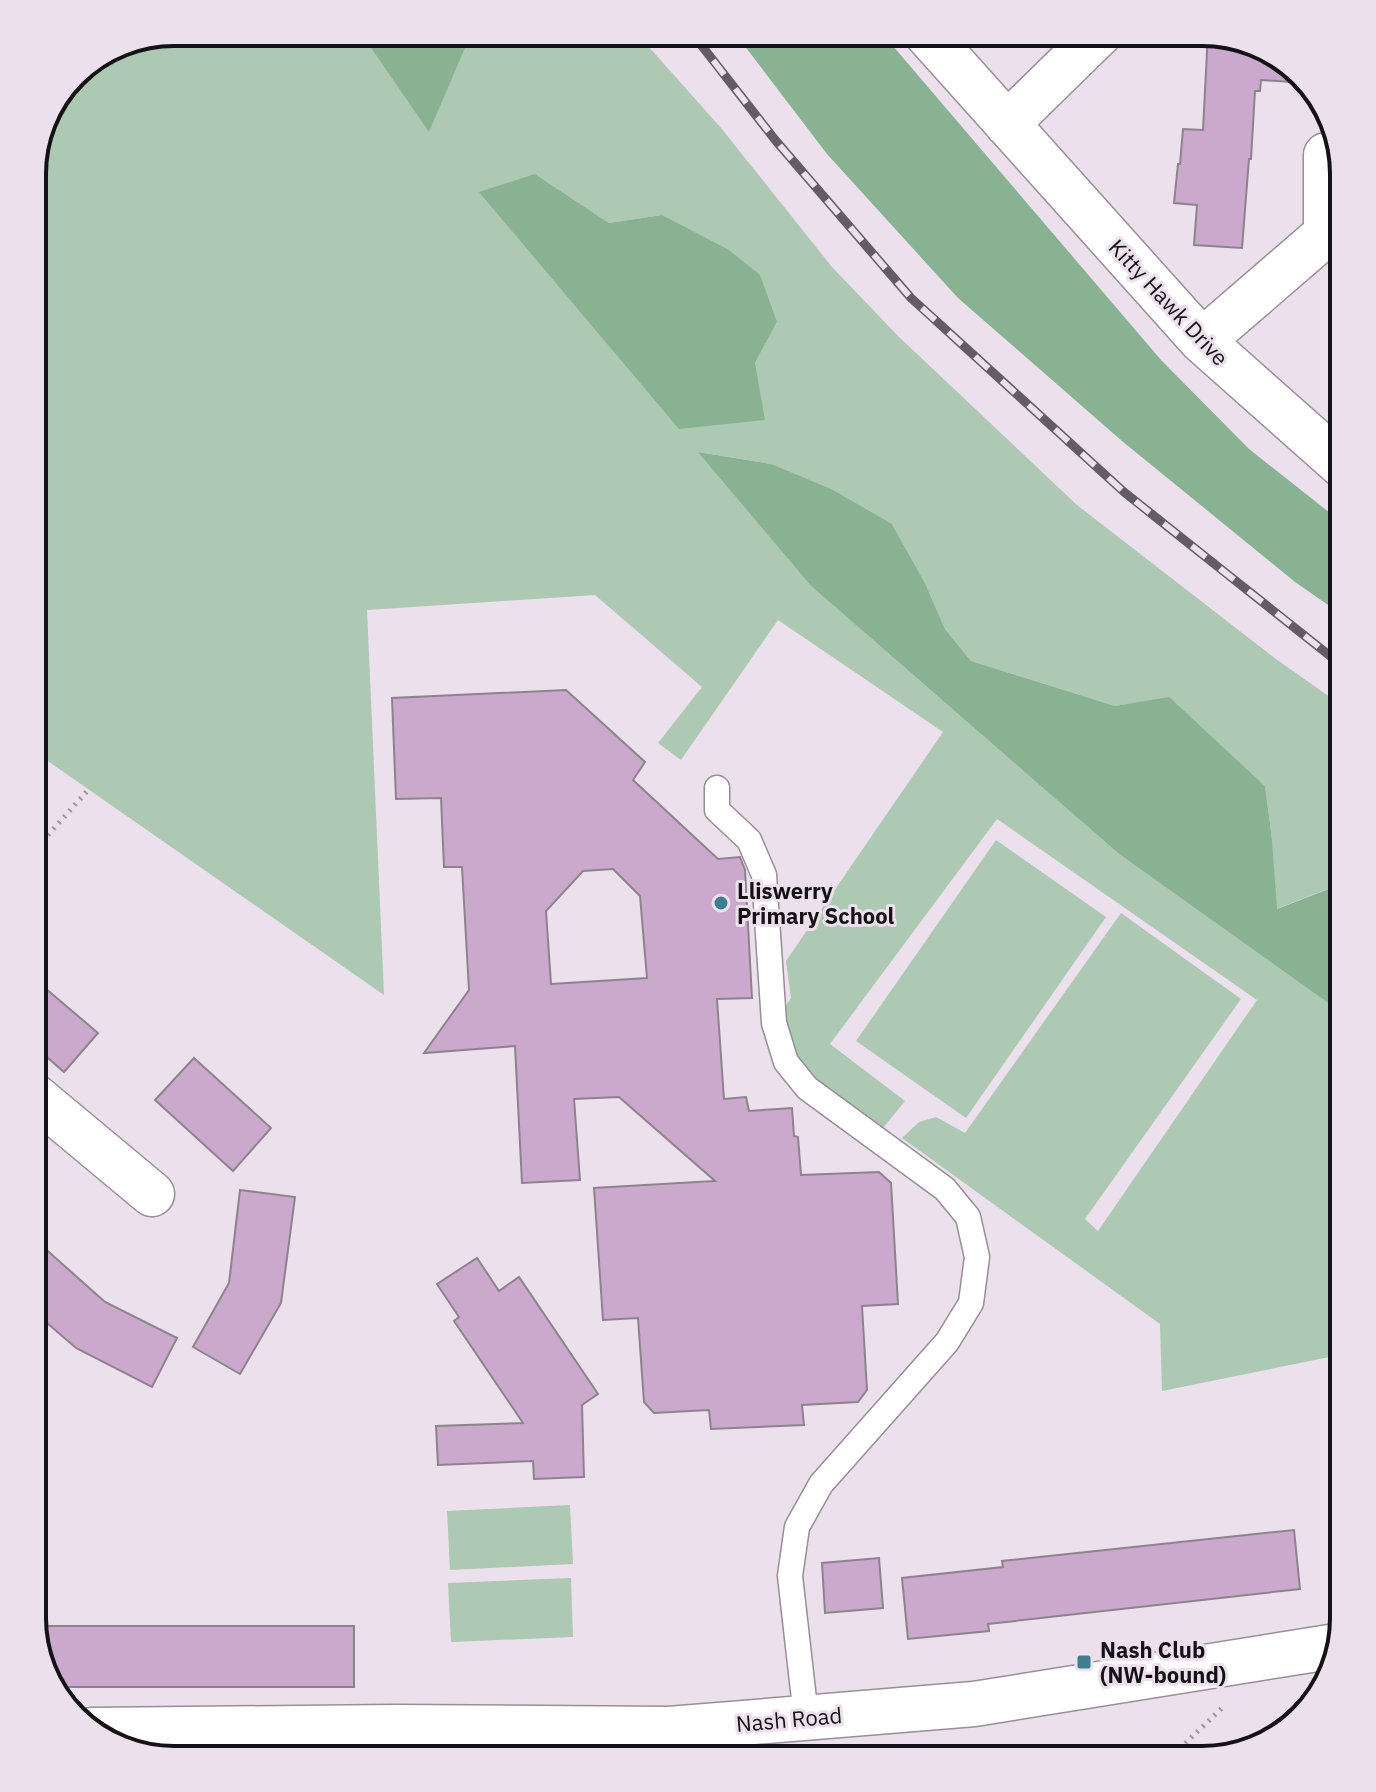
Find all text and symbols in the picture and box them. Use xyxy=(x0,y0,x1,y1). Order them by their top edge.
street label: Kitty Hawk Drive xyxy=(1103,233,1235,371)
place label: Lliswerry Primary School xyxy=(737,876,895,930)
marker: Lliswerry Primary School xyxy=(712,894,730,912)
place label: Nash Club (NW-bound) xyxy=(1100,1635,1226,1689)
marker: Nash Club (NW-bound) xyxy=(1075,1653,1093,1671)
street label: Nash Road xyxy=(735,1700,843,1738)

